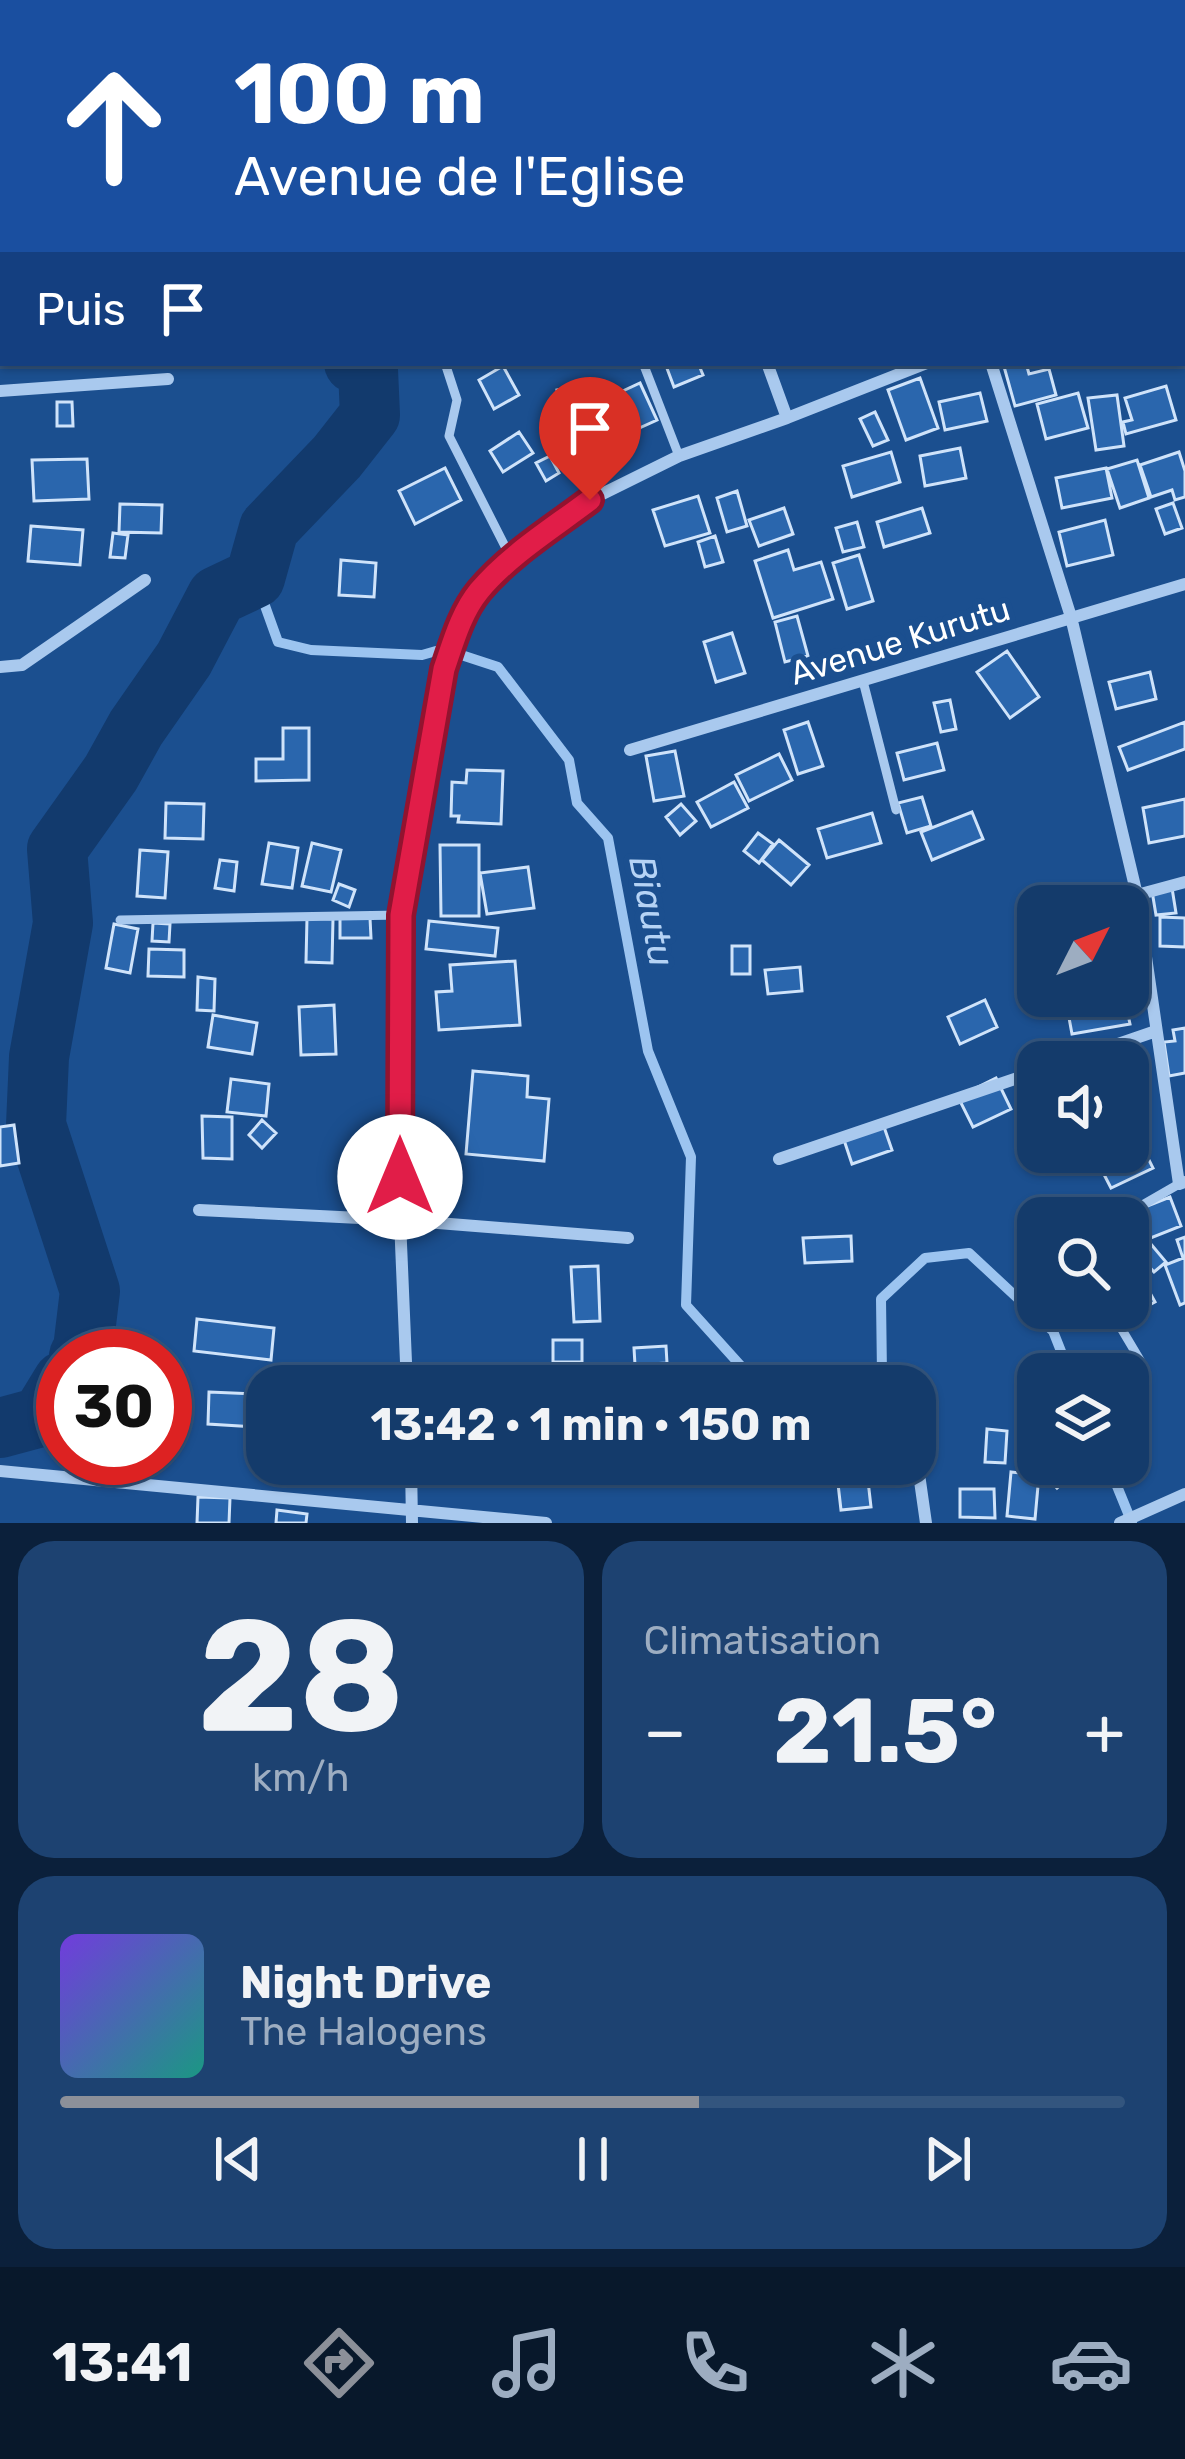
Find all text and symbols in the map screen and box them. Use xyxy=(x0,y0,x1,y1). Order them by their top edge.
text: 100 m xyxy=(234,44,485,144)
icon: ahead xyxy=(36,48,192,204)
text: Avenue de l'Eglise xyxy=(234,145,685,209)
icon: arrive xyxy=(150,276,216,342)
text: Puis xyxy=(36,283,126,336)
pin xyxy=(539,377,641,500)
icon: arrive xyxy=(557,395,623,461)
street label: Avenue Kurutu xyxy=(785,589,1015,693)
water label: Biautu xyxy=(620,852,684,970)
north arrow xyxy=(1017,885,1149,1017)
map controls xyxy=(1017,885,1149,1485)
button: sound xyxy=(1017,1041,1149,1173)
position arrow xyxy=(337,1114,463,1240)
button: search xyxy=(1017,1197,1149,1329)
speed limit sign: 30 xyxy=(36,1329,192,1485)
button: layers xyxy=(1017,1353,1149,1485)
text: 13:42 · 1 min · 150 m xyxy=(370,1398,812,1451)
text: 28 xyxy=(197,1584,404,1769)
text: Climatisation xyxy=(644,1618,881,1664)
text: 21.5° xyxy=(773,1678,997,1785)
text: − xyxy=(644,1692,686,1771)
text: + xyxy=(1084,1692,1125,1771)
text: km/h xyxy=(252,1755,349,1801)
text: Night Drive xyxy=(240,1956,492,2009)
text: The Halogens xyxy=(240,2009,487,2055)
icon: previous xyxy=(205,2126,271,2192)
icon: pause xyxy=(560,2126,626,2192)
icon: next xyxy=(915,2126,981,2192)
icon: directions xyxy=(297,2321,381,2405)
icon: music xyxy=(485,2321,569,2405)
icon: phone xyxy=(673,2321,757,2405)
icon: climate xyxy=(861,2321,945,2405)
icon: car xyxy=(1049,2321,1133,2405)
text: 13:41 xyxy=(52,2331,193,2395)

